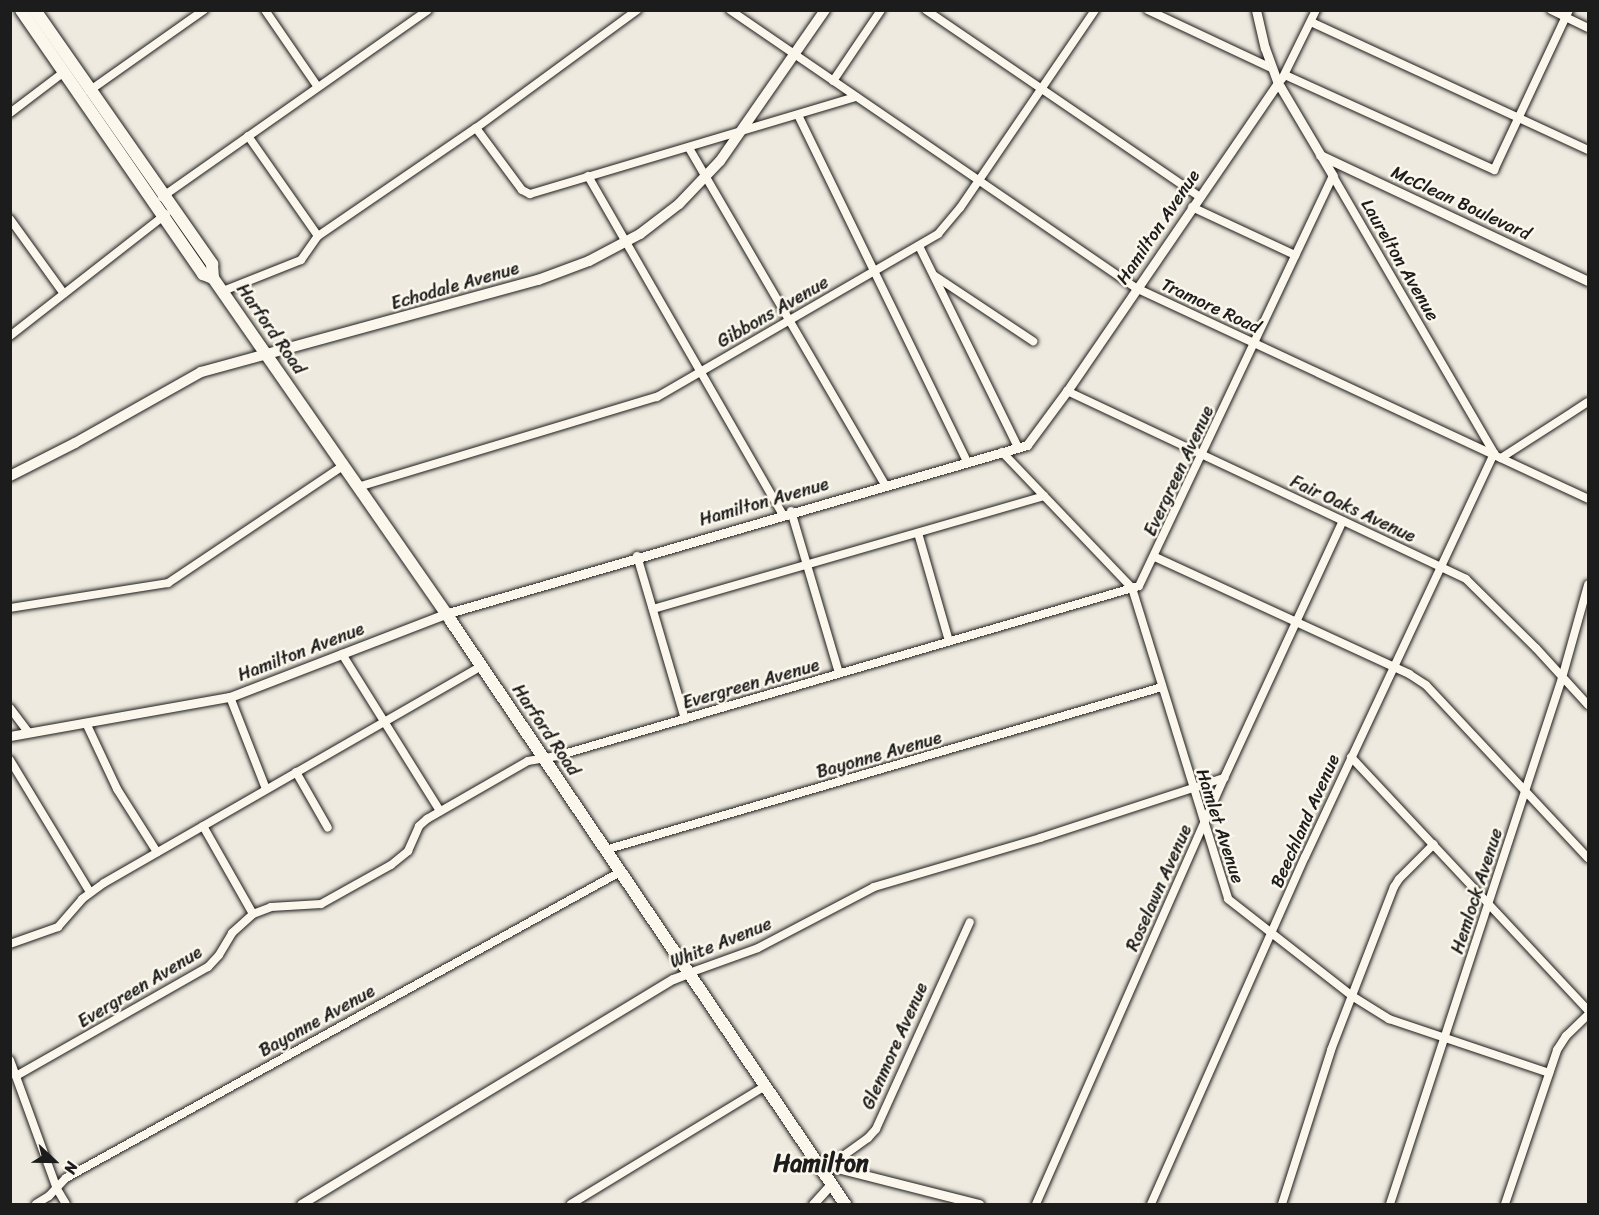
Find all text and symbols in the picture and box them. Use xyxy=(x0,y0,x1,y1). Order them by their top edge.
street label: McClean Boulevard xyxy=(1388,161,1534,245)
street label: Hamilton Avenue xyxy=(1112,166,1204,288)
street label: Laurelton Avenue xyxy=(1357,196,1443,324)
street label: Echodale Avenue xyxy=(389,257,521,315)
street label: Gibbons Avenue xyxy=(713,271,833,353)
street label: Tramore Road xyxy=(1158,274,1264,338)
street label: Harford Road xyxy=(232,279,310,379)
street label: Evergreen Avenue xyxy=(1139,402,1219,540)
street label: Fair Oaks Avenue xyxy=(1287,470,1419,548)
street label: Hamilton Avenue xyxy=(697,473,831,531)
street label: Hamilton Avenue xyxy=(235,618,367,686)
street label: Evergreen Avenue xyxy=(680,654,822,714)
street label: Harford Road xyxy=(507,680,585,780)
street label: Bayonne Avenue xyxy=(814,727,944,783)
street label: Beechland Avenue xyxy=(1266,751,1344,891)
street label: Hamlet Avenue xyxy=(1191,766,1249,886)
street label: Roselawn Avenue xyxy=(1121,821,1197,955)
street label: Hemlock Avenue xyxy=(1447,825,1507,957)
street label: White Avenue xyxy=(667,913,775,973)
street label: Evergreen Avenue xyxy=(74,941,206,1033)
street label: Glenmore Avenue xyxy=(857,979,933,1113)
street label: Bayonne Avenue xyxy=(255,980,379,1062)
north arrow xyxy=(24,1131,84,1191)
district label: Hamilton xyxy=(773,1150,869,1178)
text: N xyxy=(56,1157,87,1179)

